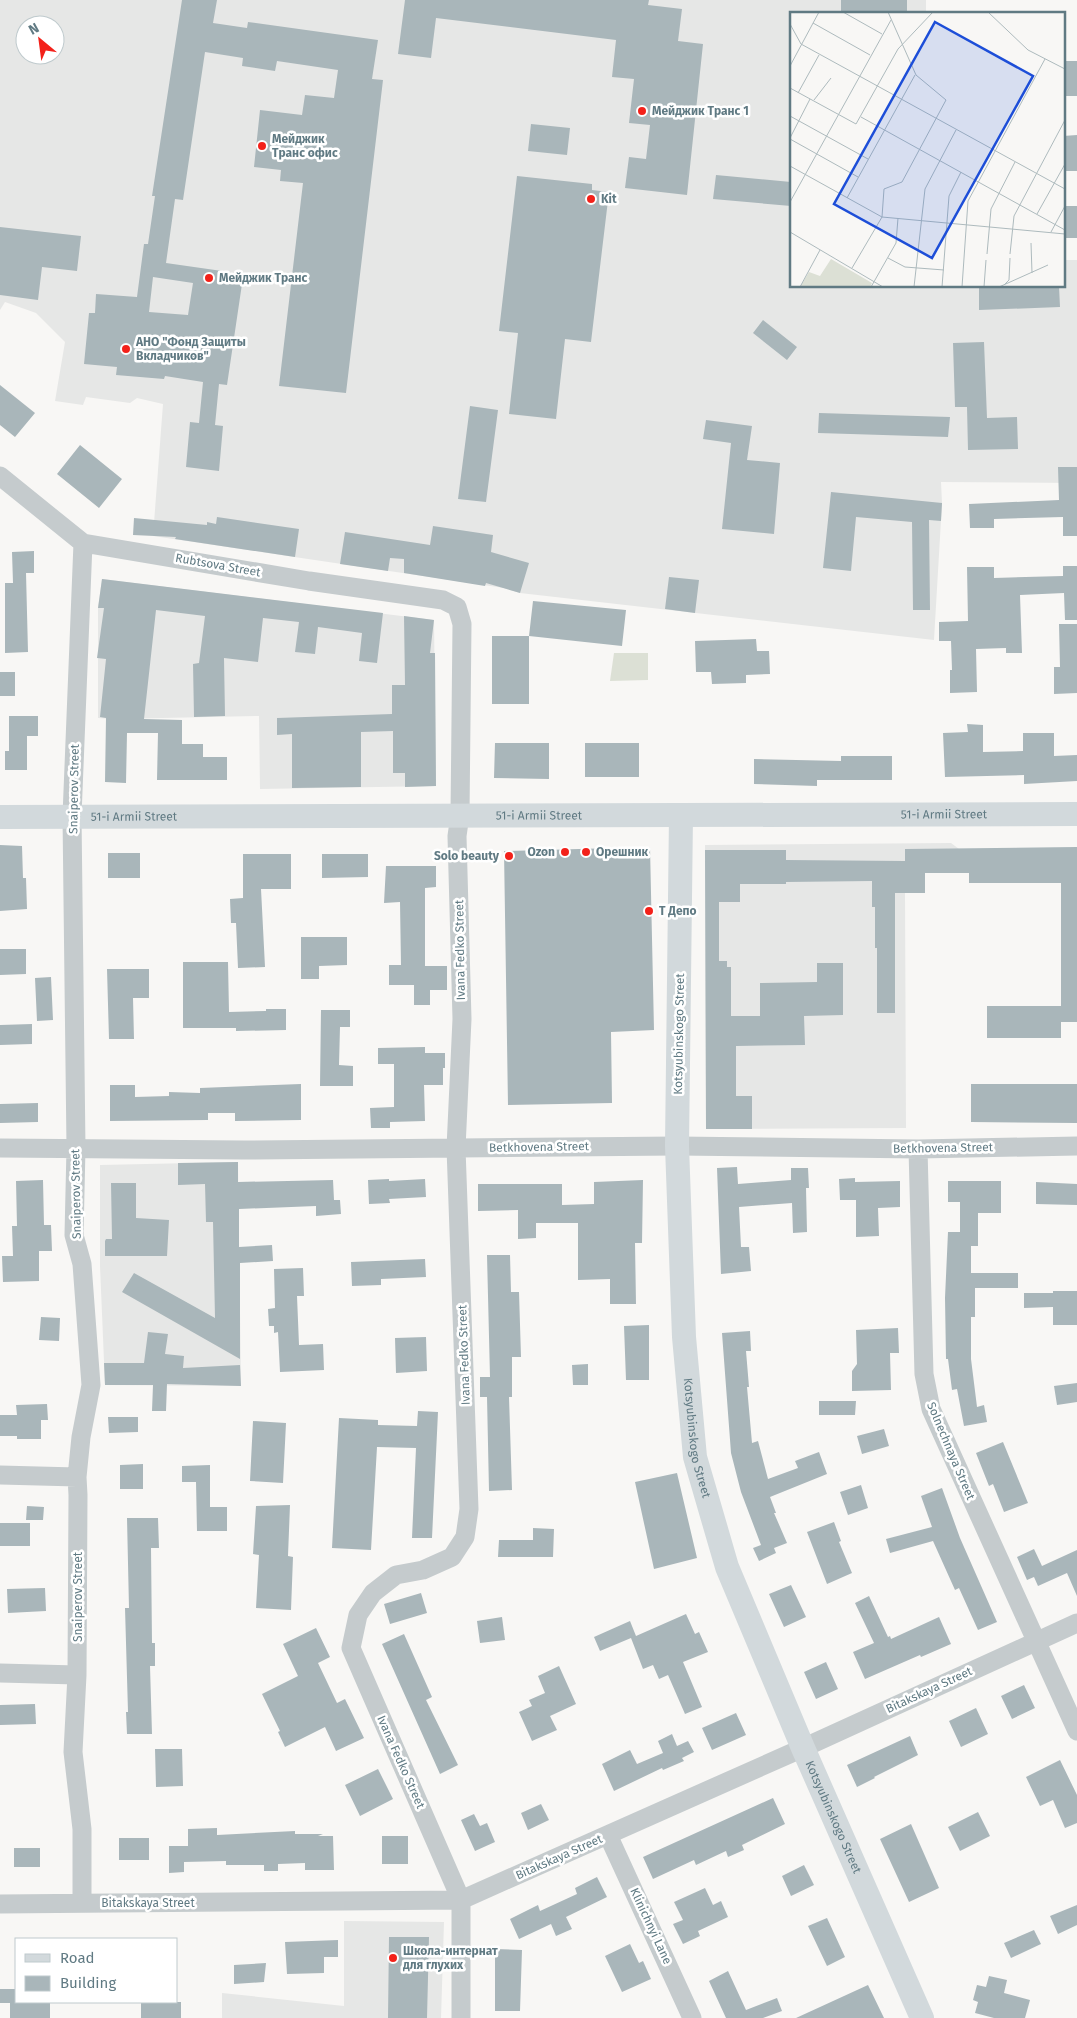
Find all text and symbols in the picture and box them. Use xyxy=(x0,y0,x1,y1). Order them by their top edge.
inset map xyxy=(790,12,1064,288)
north arrow xyxy=(15,15,65,65)
text: N xyxy=(26,19,42,39)
place label: Мейджик Транс 1 xyxy=(652,104,749,118)
marker: Мейджик Транс 1 xyxy=(636,105,648,117)
place label: Мейджик Транс офис xyxy=(272,132,338,160)
marker: Мейджик Транс офис xyxy=(256,140,268,152)
place label: Kit xyxy=(601,192,617,206)
marker: Kit xyxy=(585,193,597,205)
place label: Мейджик Транс xyxy=(219,271,308,285)
marker: Мейджик Транс xyxy=(203,272,215,284)
place label: АНО "Фонд Защиты Вкладчиков" xyxy=(135,335,246,363)
marker: АНО "Фонд Защиты Вкладчиков" xyxy=(120,343,132,355)
street label: Rubtsova Street xyxy=(174,551,262,579)
street label: Snaiperov Street xyxy=(66,743,82,834)
street label: 51-i Armii Street xyxy=(901,807,988,821)
street label: 51-i Armii Street xyxy=(496,808,583,823)
street label: 51-i Armii Street xyxy=(91,810,178,824)
place label: Ozon xyxy=(527,845,555,859)
place label: Орешник xyxy=(596,845,649,859)
marker: Ozon xyxy=(559,846,571,858)
marker: Орешник xyxy=(580,846,592,858)
place label: Solo beauty xyxy=(434,849,500,863)
marker: Solo beauty xyxy=(503,850,515,862)
street label: Ivana Fedko Street xyxy=(452,899,468,1000)
place label: Т Депо xyxy=(659,904,697,918)
marker: Т Депо xyxy=(643,905,655,917)
street label: Kotsyubinskogo Street xyxy=(671,972,687,1095)
street label: Betkhovena Street xyxy=(489,1139,590,1155)
street label: Betkhovena Street xyxy=(893,1140,994,1156)
street label: Snaiperov Street xyxy=(68,1148,84,1239)
street label: Ivana Fedko Street xyxy=(455,1304,473,1405)
street label: Kotsyubinskogo Street xyxy=(681,1377,714,1500)
street label: Solnechnaya Street xyxy=(924,1400,978,1503)
street label: Snaiperov Street xyxy=(71,1551,85,1642)
street label: Bitakskaya Street xyxy=(884,1664,975,1716)
street label: Ivana Fedko Street xyxy=(374,1713,428,1811)
street label: Kotsyubinskogo Street xyxy=(802,1759,865,1876)
street label: Bitakskaya Street xyxy=(513,1831,605,1882)
street label: Klinichnyi Lane xyxy=(627,1886,675,1966)
street label: Bitakskaya Street xyxy=(101,1896,195,1910)
legend xyxy=(15,1938,178,2003)
place label: Школа-интернат для глухих xyxy=(403,1944,498,1972)
text: Road xyxy=(60,1949,95,1967)
marker: Школа-интернат для глухих xyxy=(387,1952,399,1964)
text: Building xyxy=(60,1974,116,1992)

